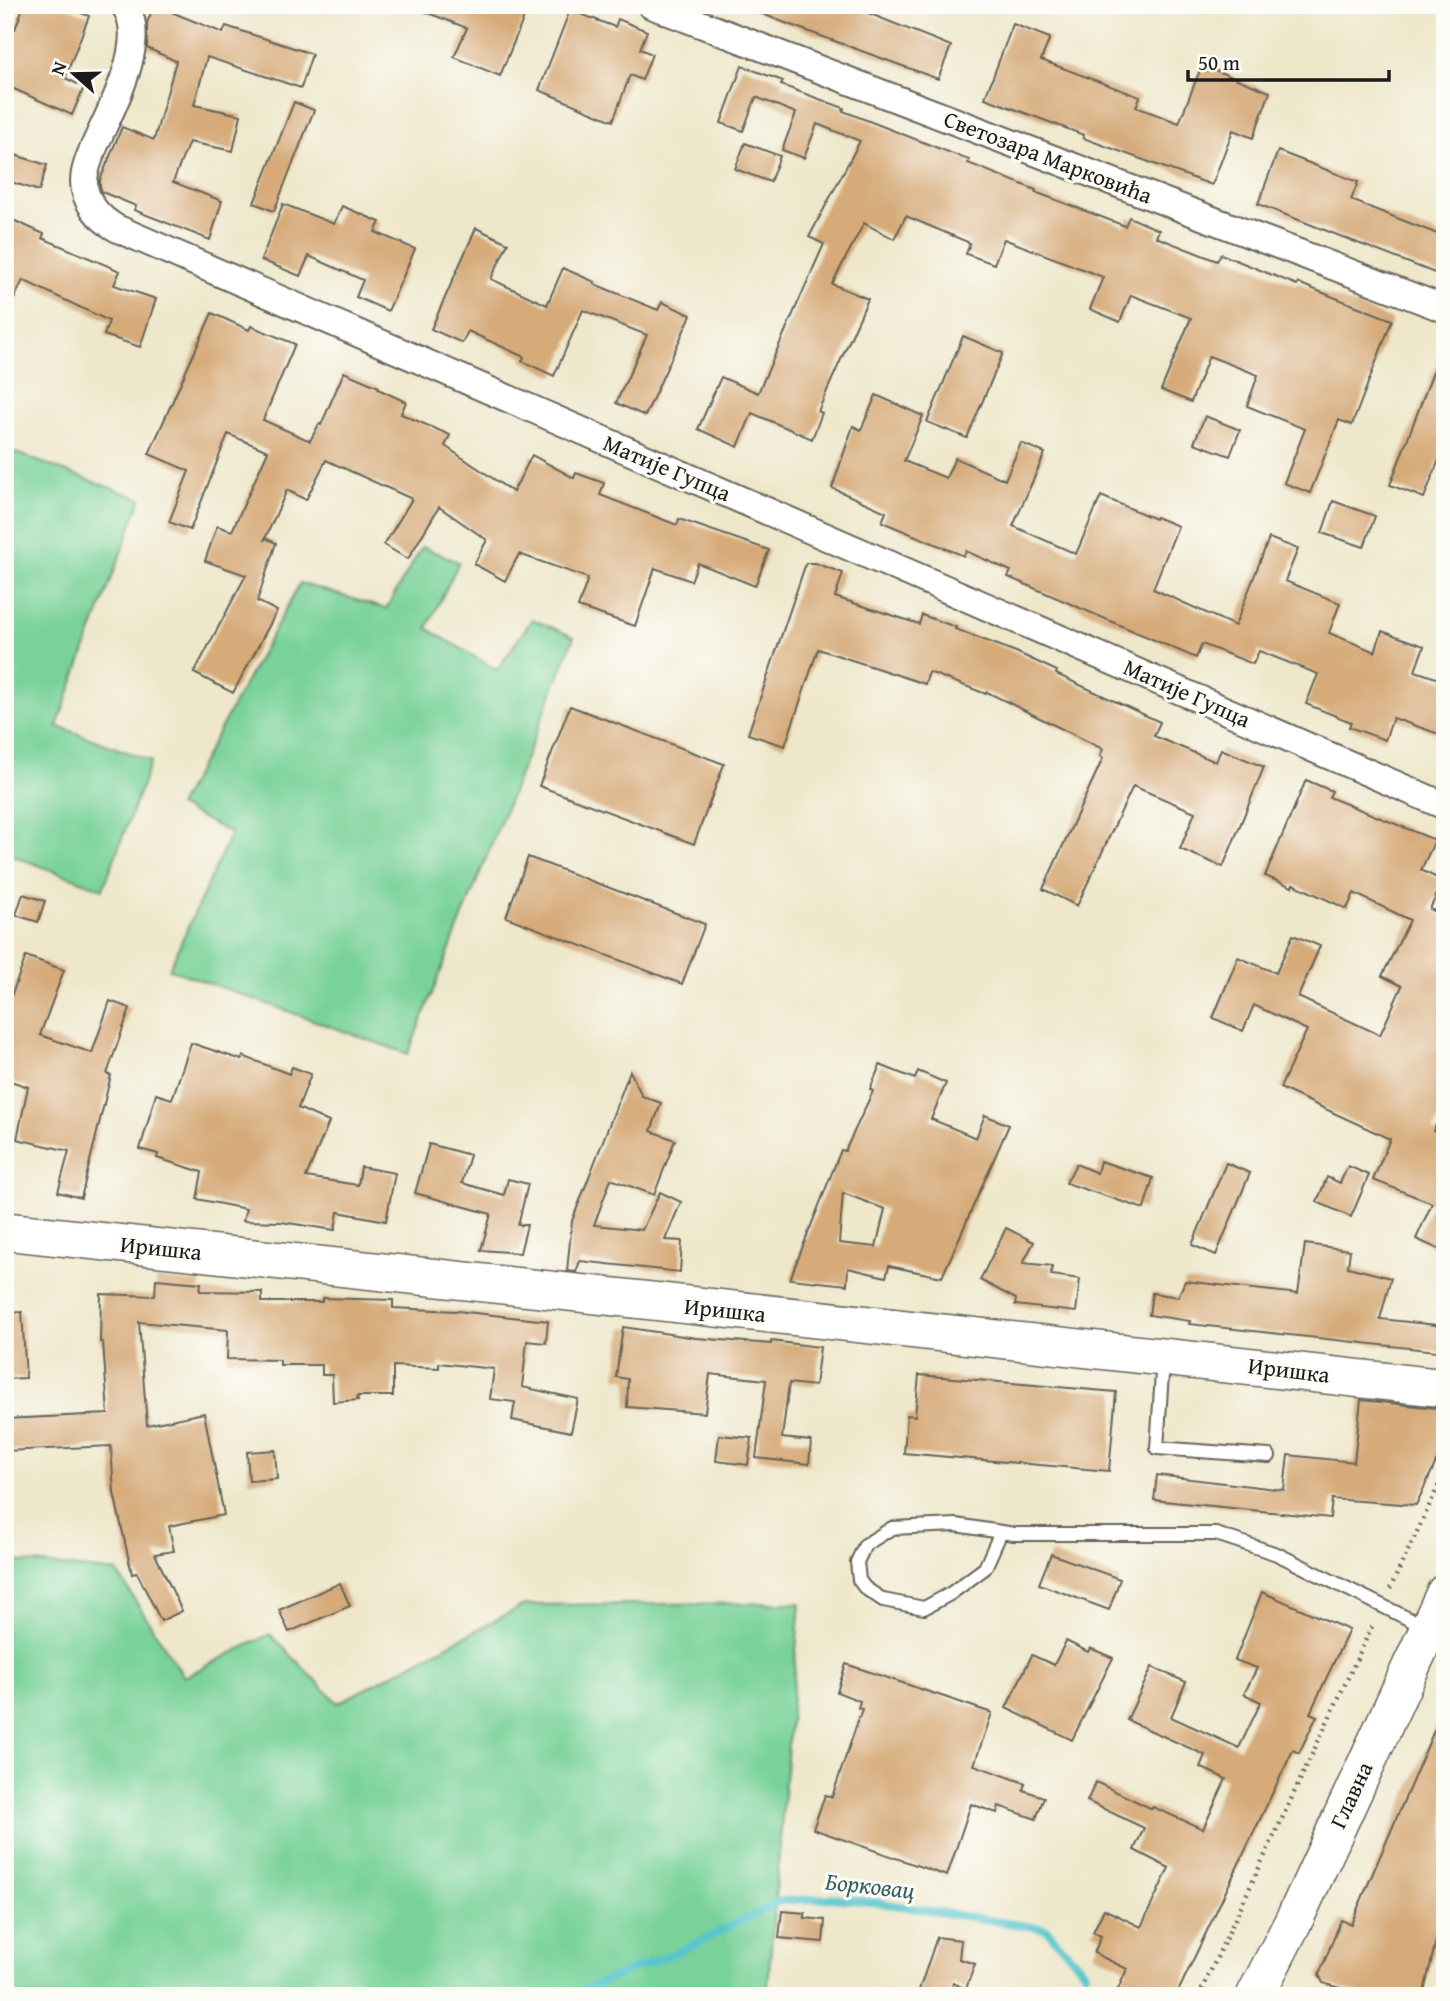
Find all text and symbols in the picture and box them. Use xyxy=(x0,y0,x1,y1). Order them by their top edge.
north arrow xyxy=(38,38,108,108)
scale bar xyxy=(1188,38,1389,82)
text: 50 m xyxy=(1198,47,1240,78)
text: N xyxy=(43,57,73,79)
street label: Светозара Марковића xyxy=(939,102,1157,211)
street label: Матије Гупца xyxy=(598,426,736,509)
street label: Матије Гупца xyxy=(1119,650,1256,735)
street label: Иришка xyxy=(119,1227,204,1268)
street label: Иришка xyxy=(683,1289,768,1330)
street label: Иришка xyxy=(1246,1348,1332,1391)
street label: Главна xyxy=(1321,1756,1380,1834)
water label: Борковац xyxy=(824,1863,916,1908)

